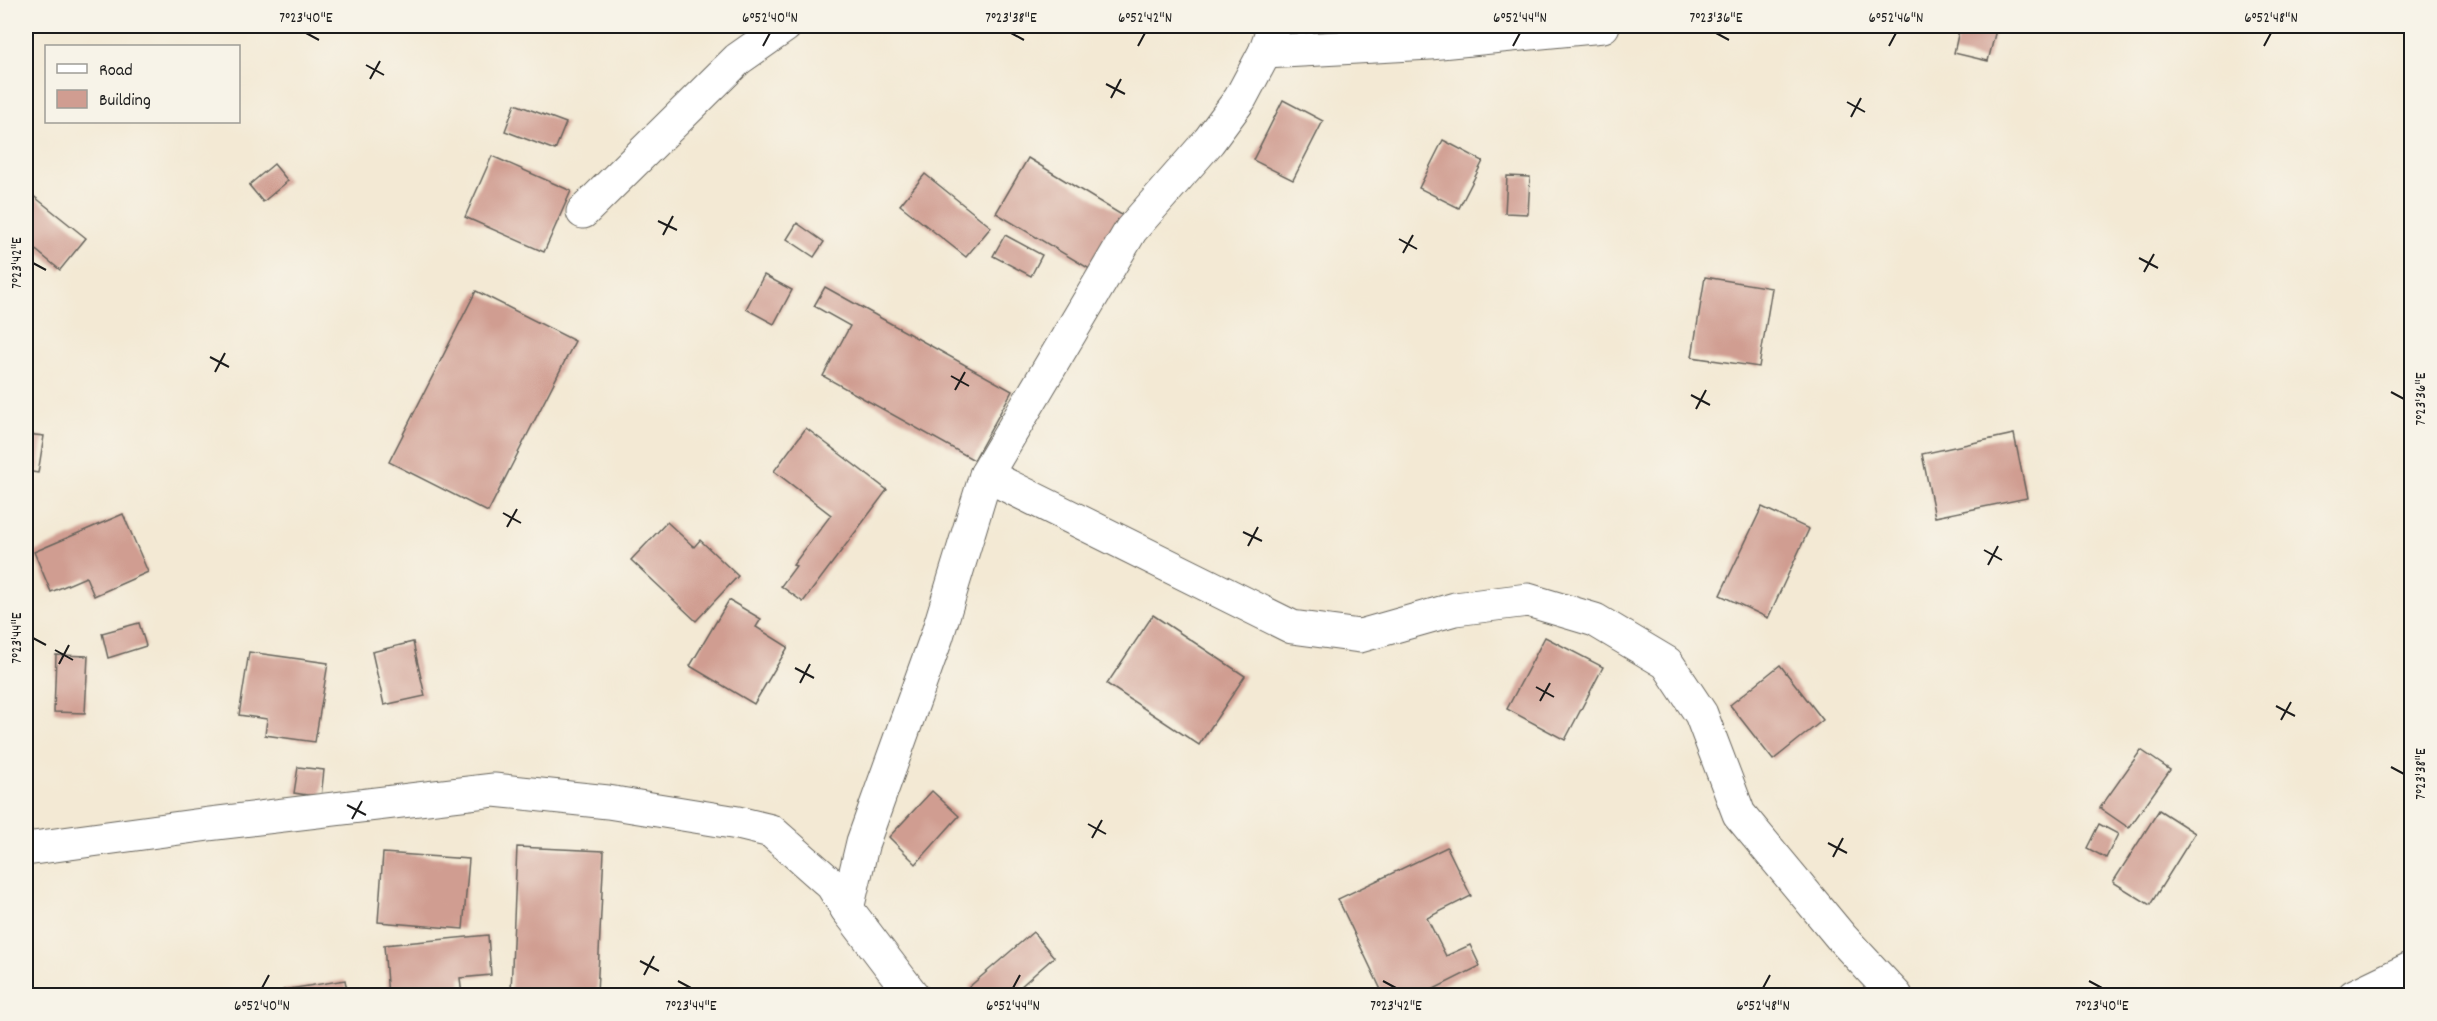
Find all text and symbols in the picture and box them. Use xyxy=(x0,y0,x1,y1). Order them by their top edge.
text: 7°23'40"E xyxy=(279,8,333,30)
text: 6°52'40"N xyxy=(742,8,798,30)
text: 7°23'38"E xyxy=(985,8,1037,30)
text: 6°52'42"N xyxy=(1118,8,1172,30)
text: 6°52'44"N xyxy=(1493,8,1547,30)
text: 7°23'36"E xyxy=(1690,8,1743,30)
text: 6°52'46"N xyxy=(1869,8,1923,30)
text: 6°52'48"N xyxy=(2244,8,2298,30)
legend xyxy=(45,45,240,123)
text: Road xyxy=(99,59,133,84)
text: Building xyxy=(99,89,151,114)
text: 7°23'42"E xyxy=(7,237,29,289)
text: 7°23'36"E xyxy=(2411,372,2433,425)
text: 7°23'44"E xyxy=(7,612,29,664)
text: 7°23'38"E xyxy=(2411,748,2433,800)
text: 6°52'40"N xyxy=(234,996,290,1018)
text: 7°23'44"E xyxy=(665,996,717,1018)
text: 6°52'44"N xyxy=(986,996,1040,1018)
text: 7°23'42"E xyxy=(1370,996,1422,1018)
text: 6°52'48"N xyxy=(1736,996,1790,1018)
text: 7°23'40"E xyxy=(2075,996,2129,1018)

